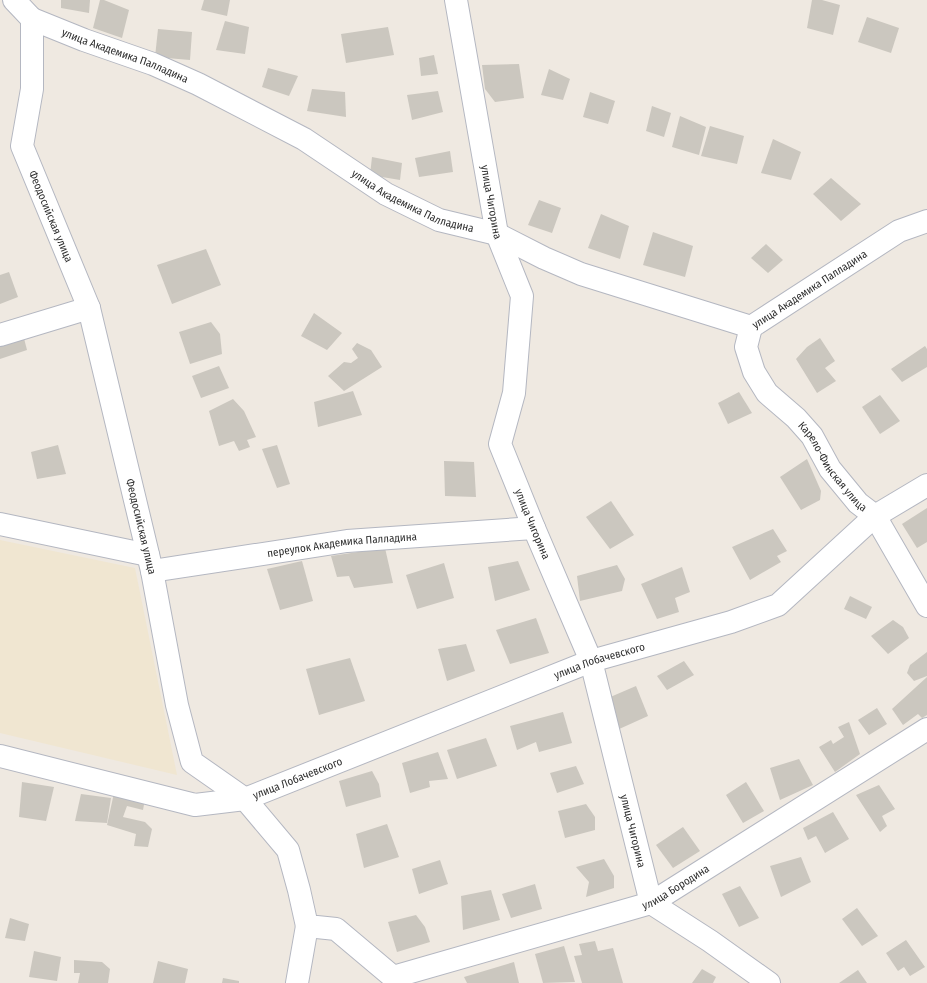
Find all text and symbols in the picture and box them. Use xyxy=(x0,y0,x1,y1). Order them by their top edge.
street label: улица Академика Палладина xyxy=(60,25,190,85)
street label: улица Чигорина xyxy=(479,164,505,241)
street label: улица Академика Палладина xyxy=(349,166,475,235)
street label: Феодосийская улица xyxy=(26,168,76,264)
street label: улица Академика Палладина xyxy=(749,247,869,331)
street label: Карело-Финская улица xyxy=(796,419,870,514)
street label: Феодосийская улица xyxy=(124,477,159,575)
street label: улица Чигорина xyxy=(512,487,553,561)
street label: переулок Академика Палладина xyxy=(266,530,417,560)
street label: улица Лобачевского xyxy=(552,640,647,682)
street label: улица Лобачевского xyxy=(251,754,344,802)
street label: улица Чигорина xyxy=(618,793,648,869)
street label: улица Бородина xyxy=(641,862,711,912)

